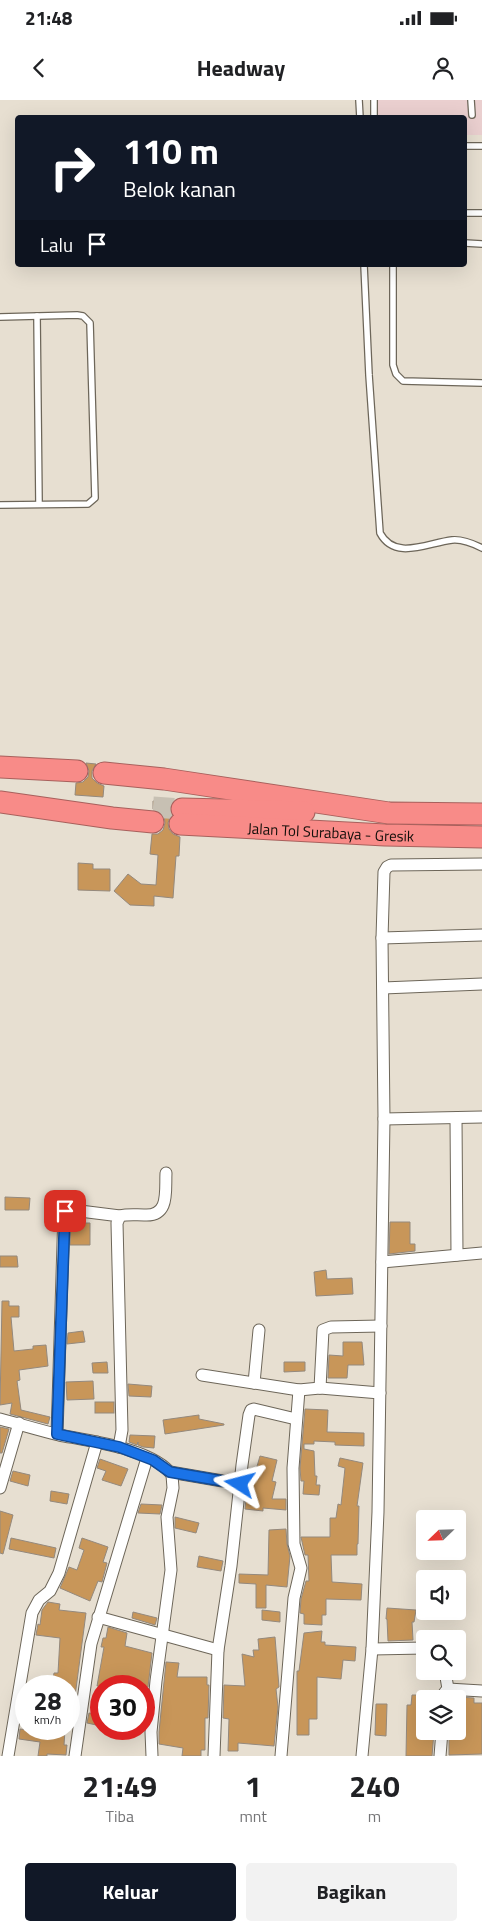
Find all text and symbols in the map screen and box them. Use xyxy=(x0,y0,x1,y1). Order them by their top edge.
text: 21:48 xyxy=(25,3,72,32)
text: Headway xyxy=(197,51,285,85)
icon: back xyxy=(25,54,53,82)
icon: person xyxy=(429,54,457,82)
text: 110 m xyxy=(123,124,219,178)
icon: right xyxy=(40,135,105,200)
text: Belok kanan xyxy=(123,172,236,206)
text: Lalu xyxy=(40,230,73,259)
icon: arrive xyxy=(83,230,111,258)
street label: Jalan Tol Surabaya - Gresik xyxy=(247,816,414,847)
pin xyxy=(44,1190,86,1232)
icon: arrive xyxy=(51,1197,79,1225)
position arrow xyxy=(213,1457,265,1509)
north arrow xyxy=(416,1510,466,1560)
map controls xyxy=(416,1510,466,1740)
button: sound xyxy=(416,1570,466,1620)
button: search xyxy=(416,1630,466,1680)
speed limit sign: 30 xyxy=(90,1675,155,1740)
text: 28 xyxy=(33,1682,62,1720)
button: layers xyxy=(416,1690,466,1740)
text: km/h xyxy=(34,1710,61,1729)
text: 21:49 xyxy=(82,1763,157,1809)
text: 1 xyxy=(245,1763,262,1809)
text: 240 xyxy=(349,1763,400,1809)
text: Tiba xyxy=(106,1804,134,1828)
text: mnt xyxy=(239,1804,267,1828)
text: m xyxy=(368,1804,381,1828)
button: Keluar xyxy=(25,1863,236,1921)
button: Bagikan xyxy=(246,1863,457,1921)

